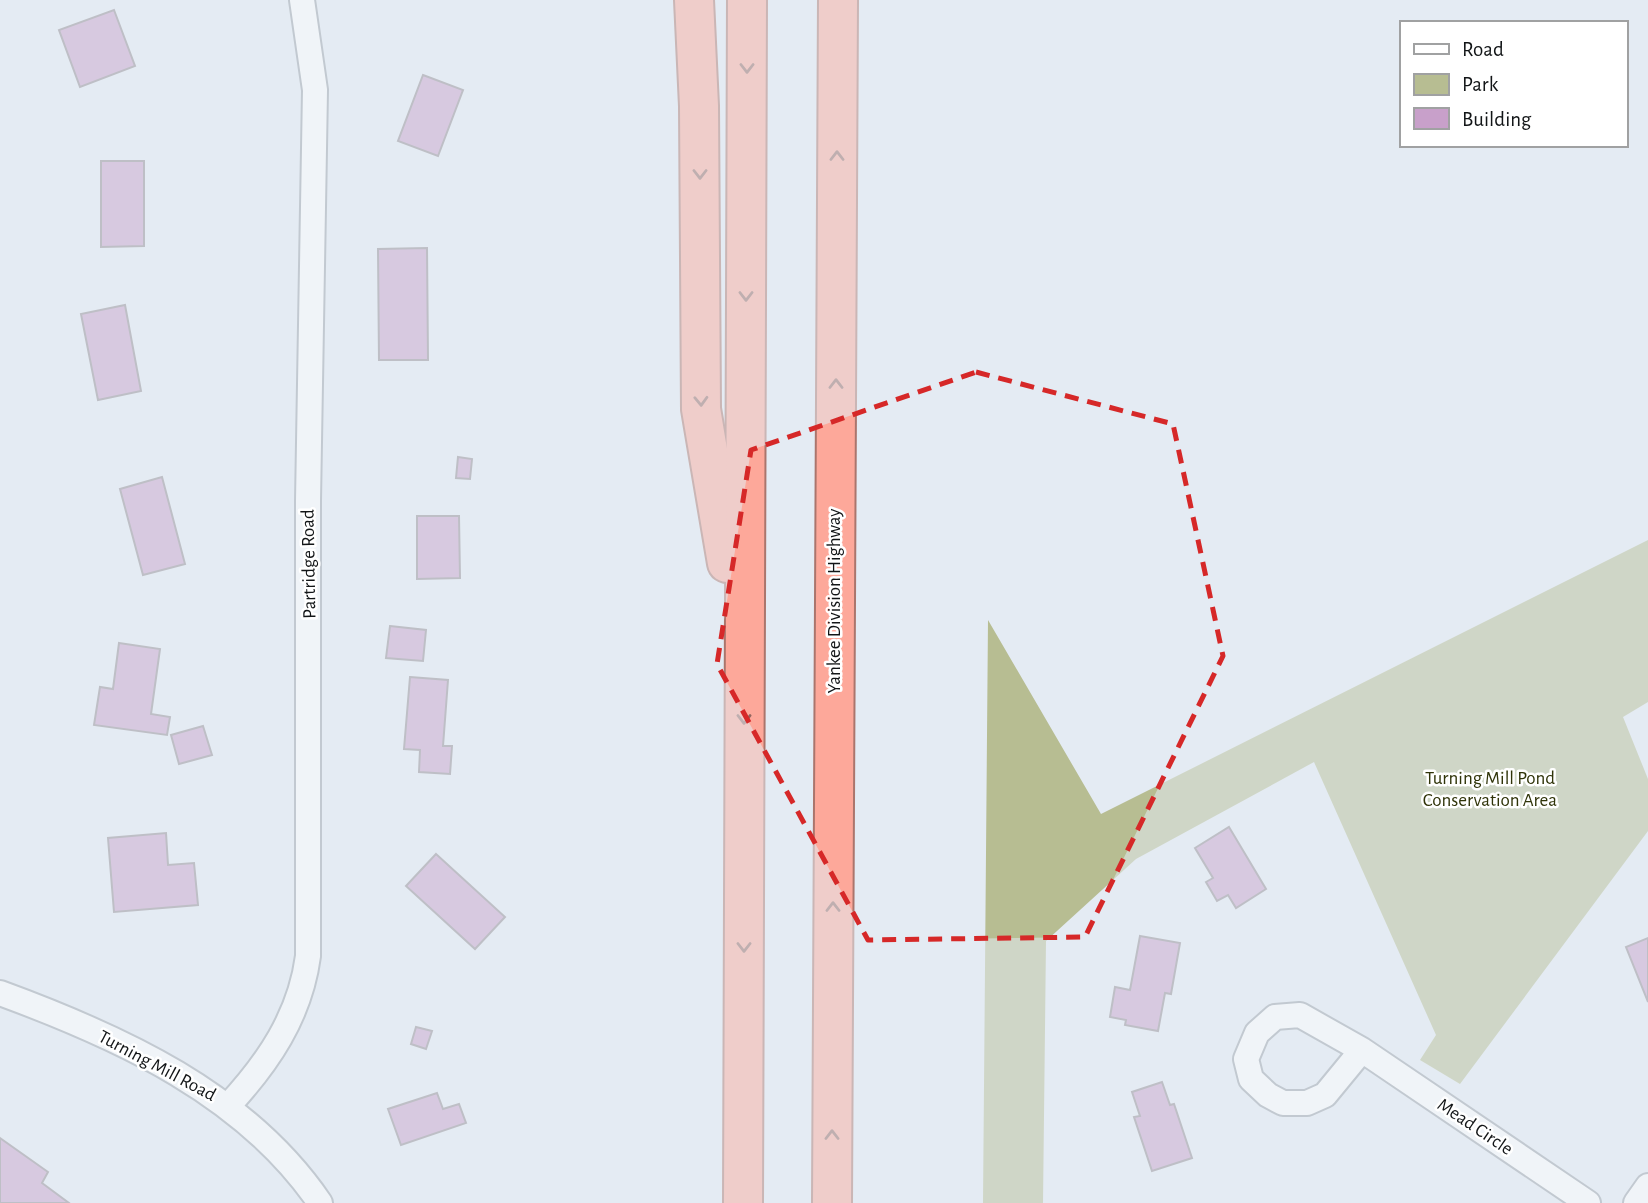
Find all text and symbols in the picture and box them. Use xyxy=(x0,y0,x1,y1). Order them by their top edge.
legend xyxy=(1400,21,1627,147)
text: Road xyxy=(1462,39,1504,60)
one-way arrow xyxy=(739,63,755,74)
text: Park xyxy=(1462,74,1499,95)
text: Building xyxy=(1462,109,1532,130)
one-way arrow xyxy=(829,150,845,161)
one-way arrow xyxy=(692,169,708,180)
one-way arrow xyxy=(738,291,754,301)
one-way arrow xyxy=(828,378,843,389)
one-way arrow xyxy=(694,396,709,407)
street label: Partridge Road xyxy=(299,509,319,619)
street label: Yankee Division Highway xyxy=(825,509,844,693)
one-way arrow xyxy=(736,714,752,725)
park label: Turning Mill Pond Conservation Area xyxy=(1423,769,1557,810)
one-way arrow xyxy=(825,902,841,912)
one-way arrow xyxy=(736,942,752,952)
street label: Turning Mill Road xyxy=(95,1027,219,1105)
street label: Mead Circle xyxy=(1434,1095,1516,1159)
one-way arrow xyxy=(824,1129,840,1140)

